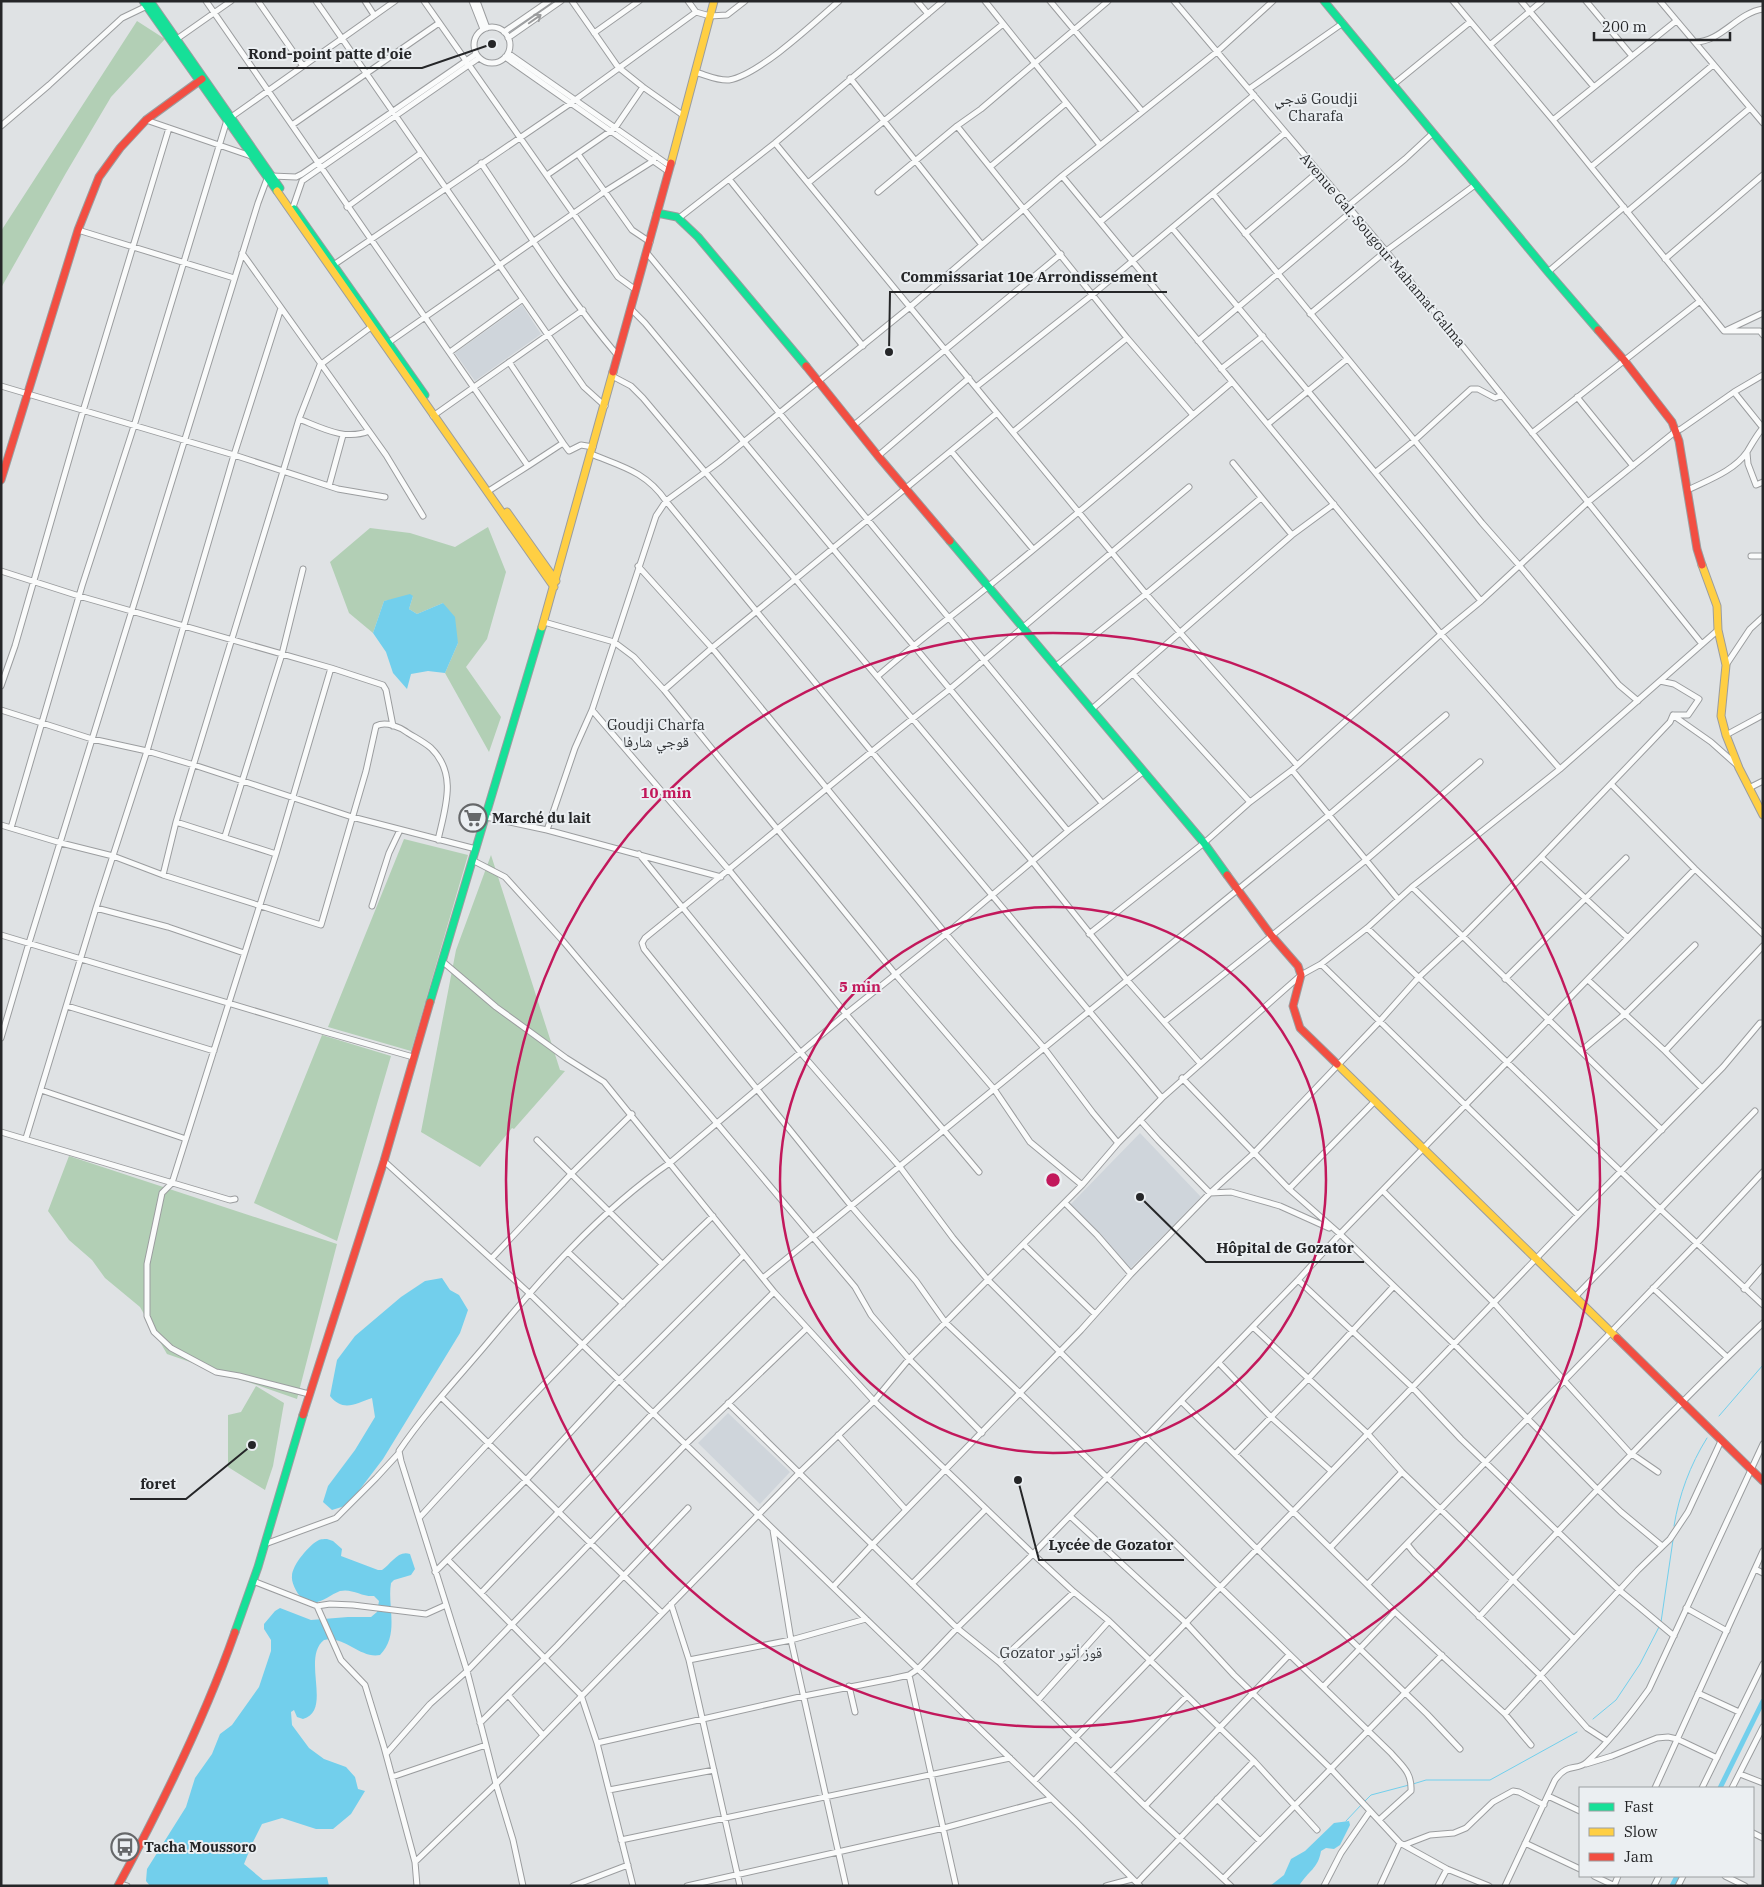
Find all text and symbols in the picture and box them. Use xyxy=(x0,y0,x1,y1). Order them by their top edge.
scale bar xyxy=(1594,10,1730,42)
one-way arrow xyxy=(527,14,541,24)
text: 200 m xyxy=(1602,17,1647,36)
callout: Rond-point patte d'oie xyxy=(238,38,422,68)
text: Rond-point patte d'oie xyxy=(248,44,412,63)
district label: قدجي Goudji Charafa xyxy=(1274,89,1358,125)
street label: Avenue Gal. Sougour Mahamat Galma xyxy=(1296,149,1470,351)
callout: Commissariat 10e Arrondissement xyxy=(890,262,1167,292)
text: Commissariat 10e Arrondissement xyxy=(900,267,1158,286)
district label: Goudji Charfa قوجي شارفا xyxy=(607,715,705,753)
text: 10 min xyxy=(640,783,692,802)
supermarket icon: Marché du lait xyxy=(458,803,488,833)
place label: Marché du lait xyxy=(492,809,591,827)
text: 5 min xyxy=(839,977,881,996)
centre of rings xyxy=(1044,1171,1062,1189)
callout: Hôpital de Gozator xyxy=(1206,1232,1364,1262)
text: Hôpital de Gozator xyxy=(1216,1238,1354,1257)
callout: foret xyxy=(130,1469,186,1499)
text: foret xyxy=(140,1474,176,1493)
callout: Lycée de Gozator xyxy=(1039,1530,1184,1560)
text: Lycée de Gozator xyxy=(1048,1535,1174,1554)
district label: Gozator قوز أتور xyxy=(1000,1643,1102,1662)
legend xyxy=(1579,1787,1754,1877)
text: Fast xyxy=(1624,1797,1654,1816)
text: Slow xyxy=(1624,1822,1658,1841)
bus stop icon: Tacha Moussoro xyxy=(110,1832,140,1862)
place label: Tacha Moussoro xyxy=(144,1838,256,1856)
text: Jam xyxy=(1624,1847,1653,1866)

